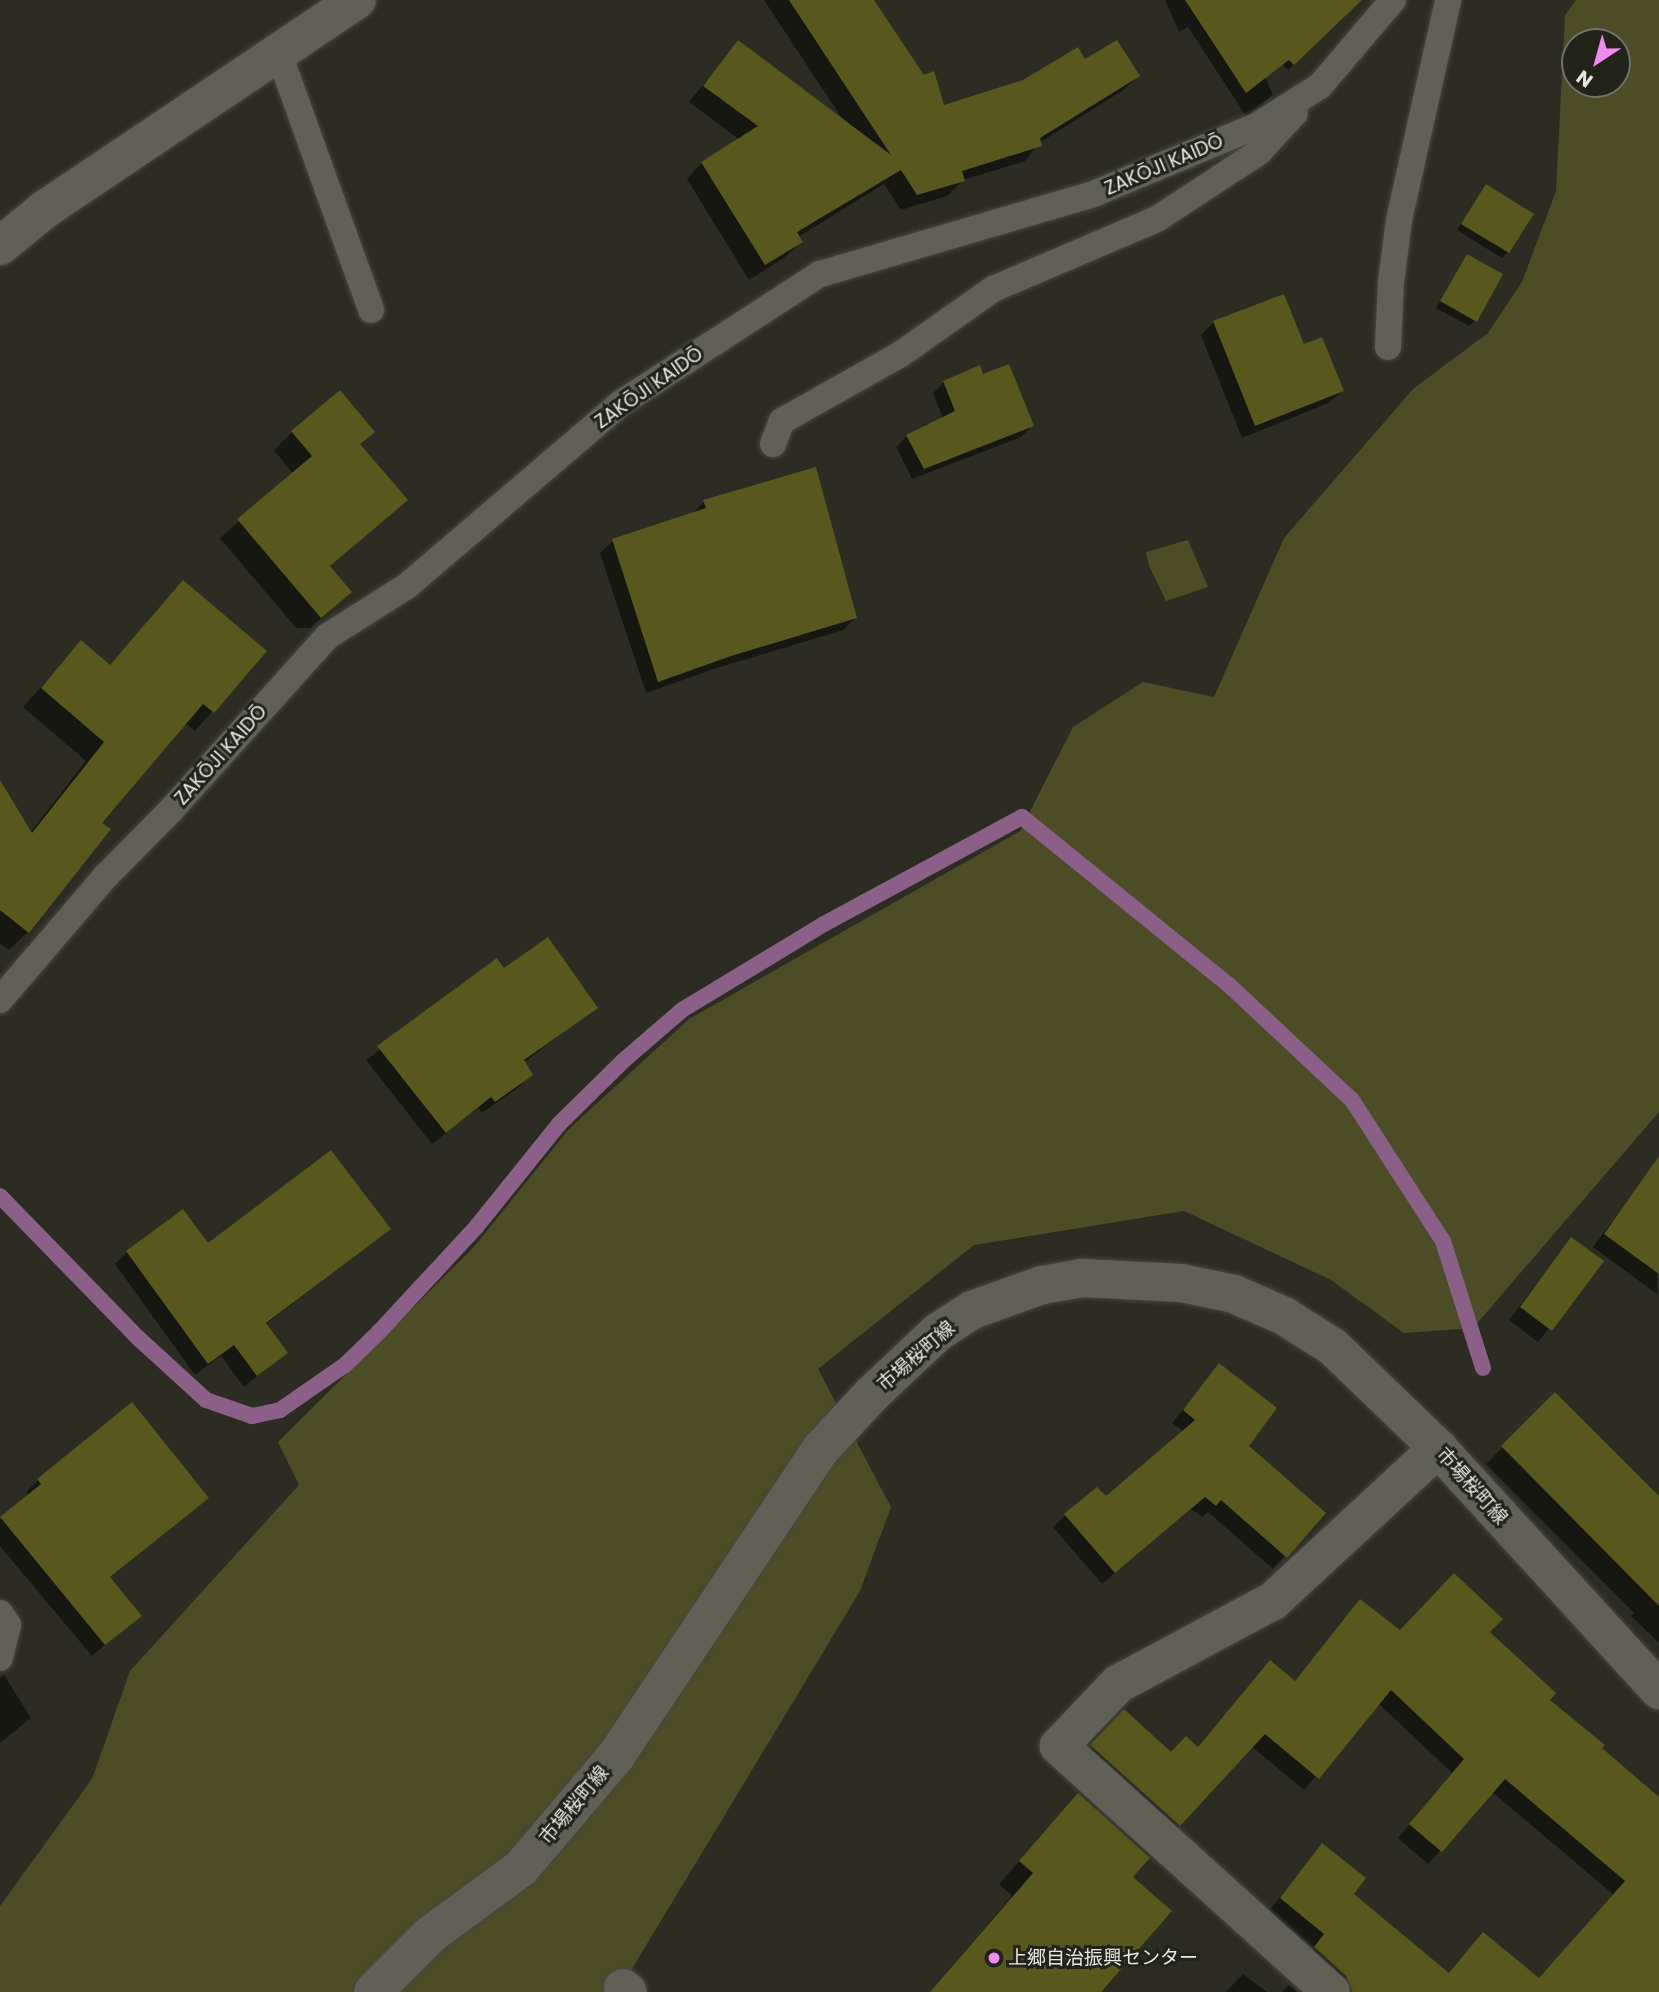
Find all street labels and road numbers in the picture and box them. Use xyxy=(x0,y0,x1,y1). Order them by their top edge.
street label: ZAKŌJI KAIDŌ xyxy=(1101,130,1227,200)
street label: ZAKŌJI KAIDŌ xyxy=(591,342,707,434)
street label: ZAKŌJI KAIDŌ xyxy=(170,700,272,810)
street label: 市場桜町線 xyxy=(873,1316,959,1396)
street label: 市場桜町線 xyxy=(1432,1443,1512,1529)
street label: 市場桜町線 xyxy=(535,1761,613,1849)

